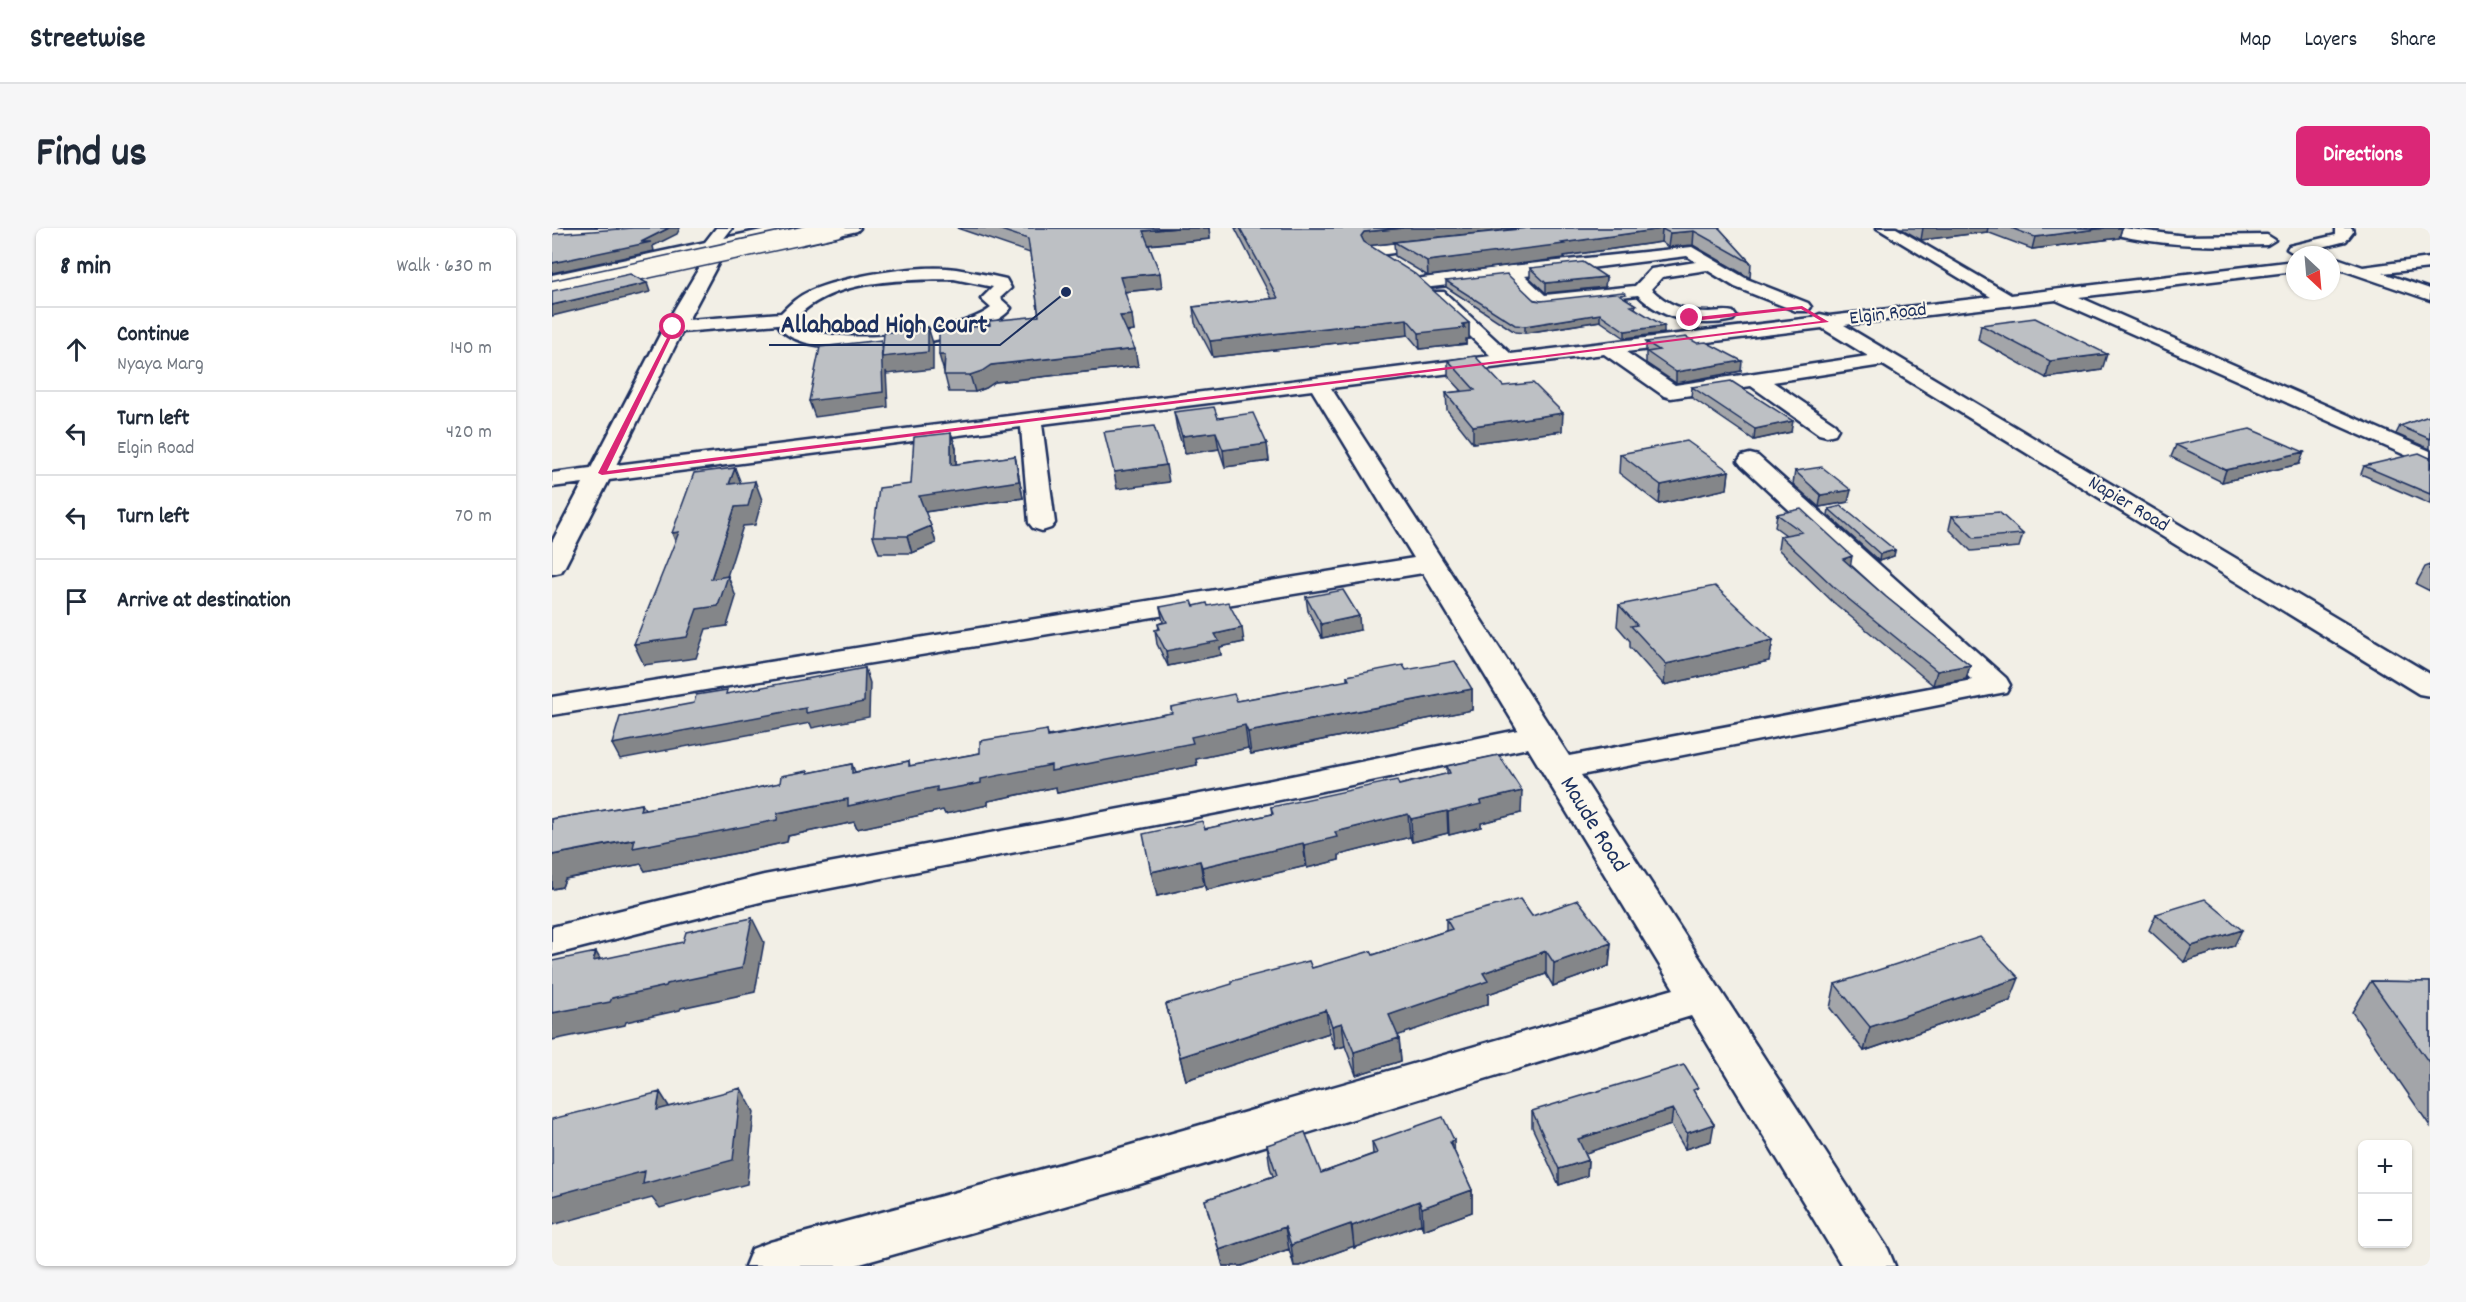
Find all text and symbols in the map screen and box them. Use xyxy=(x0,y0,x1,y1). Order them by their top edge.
text: Streetwise xyxy=(30,21,145,61)
text: Map xyxy=(2240,26,2271,56)
text: Layers xyxy=(2304,26,2357,56)
text: Share xyxy=(2390,26,2436,56)
text: Find us xyxy=(36,126,147,186)
button: Directions xyxy=(2296,126,2430,186)
north arrow xyxy=(2286,246,2340,300)
text: 8 min xyxy=(60,249,111,286)
text: Walk · 630 m xyxy=(397,253,492,281)
street label: Elgin Road xyxy=(1848,296,1928,334)
callout: Allahabad High Court xyxy=(769,301,1000,345)
route end xyxy=(1676,304,1702,330)
text: Allahabad High Court xyxy=(781,308,988,345)
route start xyxy=(659,313,685,339)
text: Continue xyxy=(117,320,189,351)
icon: ahead xyxy=(60,333,93,366)
text: 140 m xyxy=(450,335,492,363)
text: Nyaya Marg xyxy=(117,351,204,379)
text: Turn left xyxy=(117,404,189,435)
icon: left xyxy=(60,417,93,450)
text: 420 m xyxy=(446,419,492,447)
text: Elgin Road xyxy=(117,435,194,463)
street label: Napier Road xyxy=(2082,470,2174,540)
icon: left xyxy=(60,501,93,534)
text: Turn left xyxy=(117,502,189,533)
text: 70 m xyxy=(455,503,492,531)
icon: arrive xyxy=(60,585,93,618)
text: Arrive at destination xyxy=(117,586,291,617)
street label: Maude Road xyxy=(1550,770,1636,880)
map controls xyxy=(2358,1140,2412,1248)
button: + xyxy=(2358,1140,2412,1194)
button: − xyxy=(2358,1194,2412,1248)

